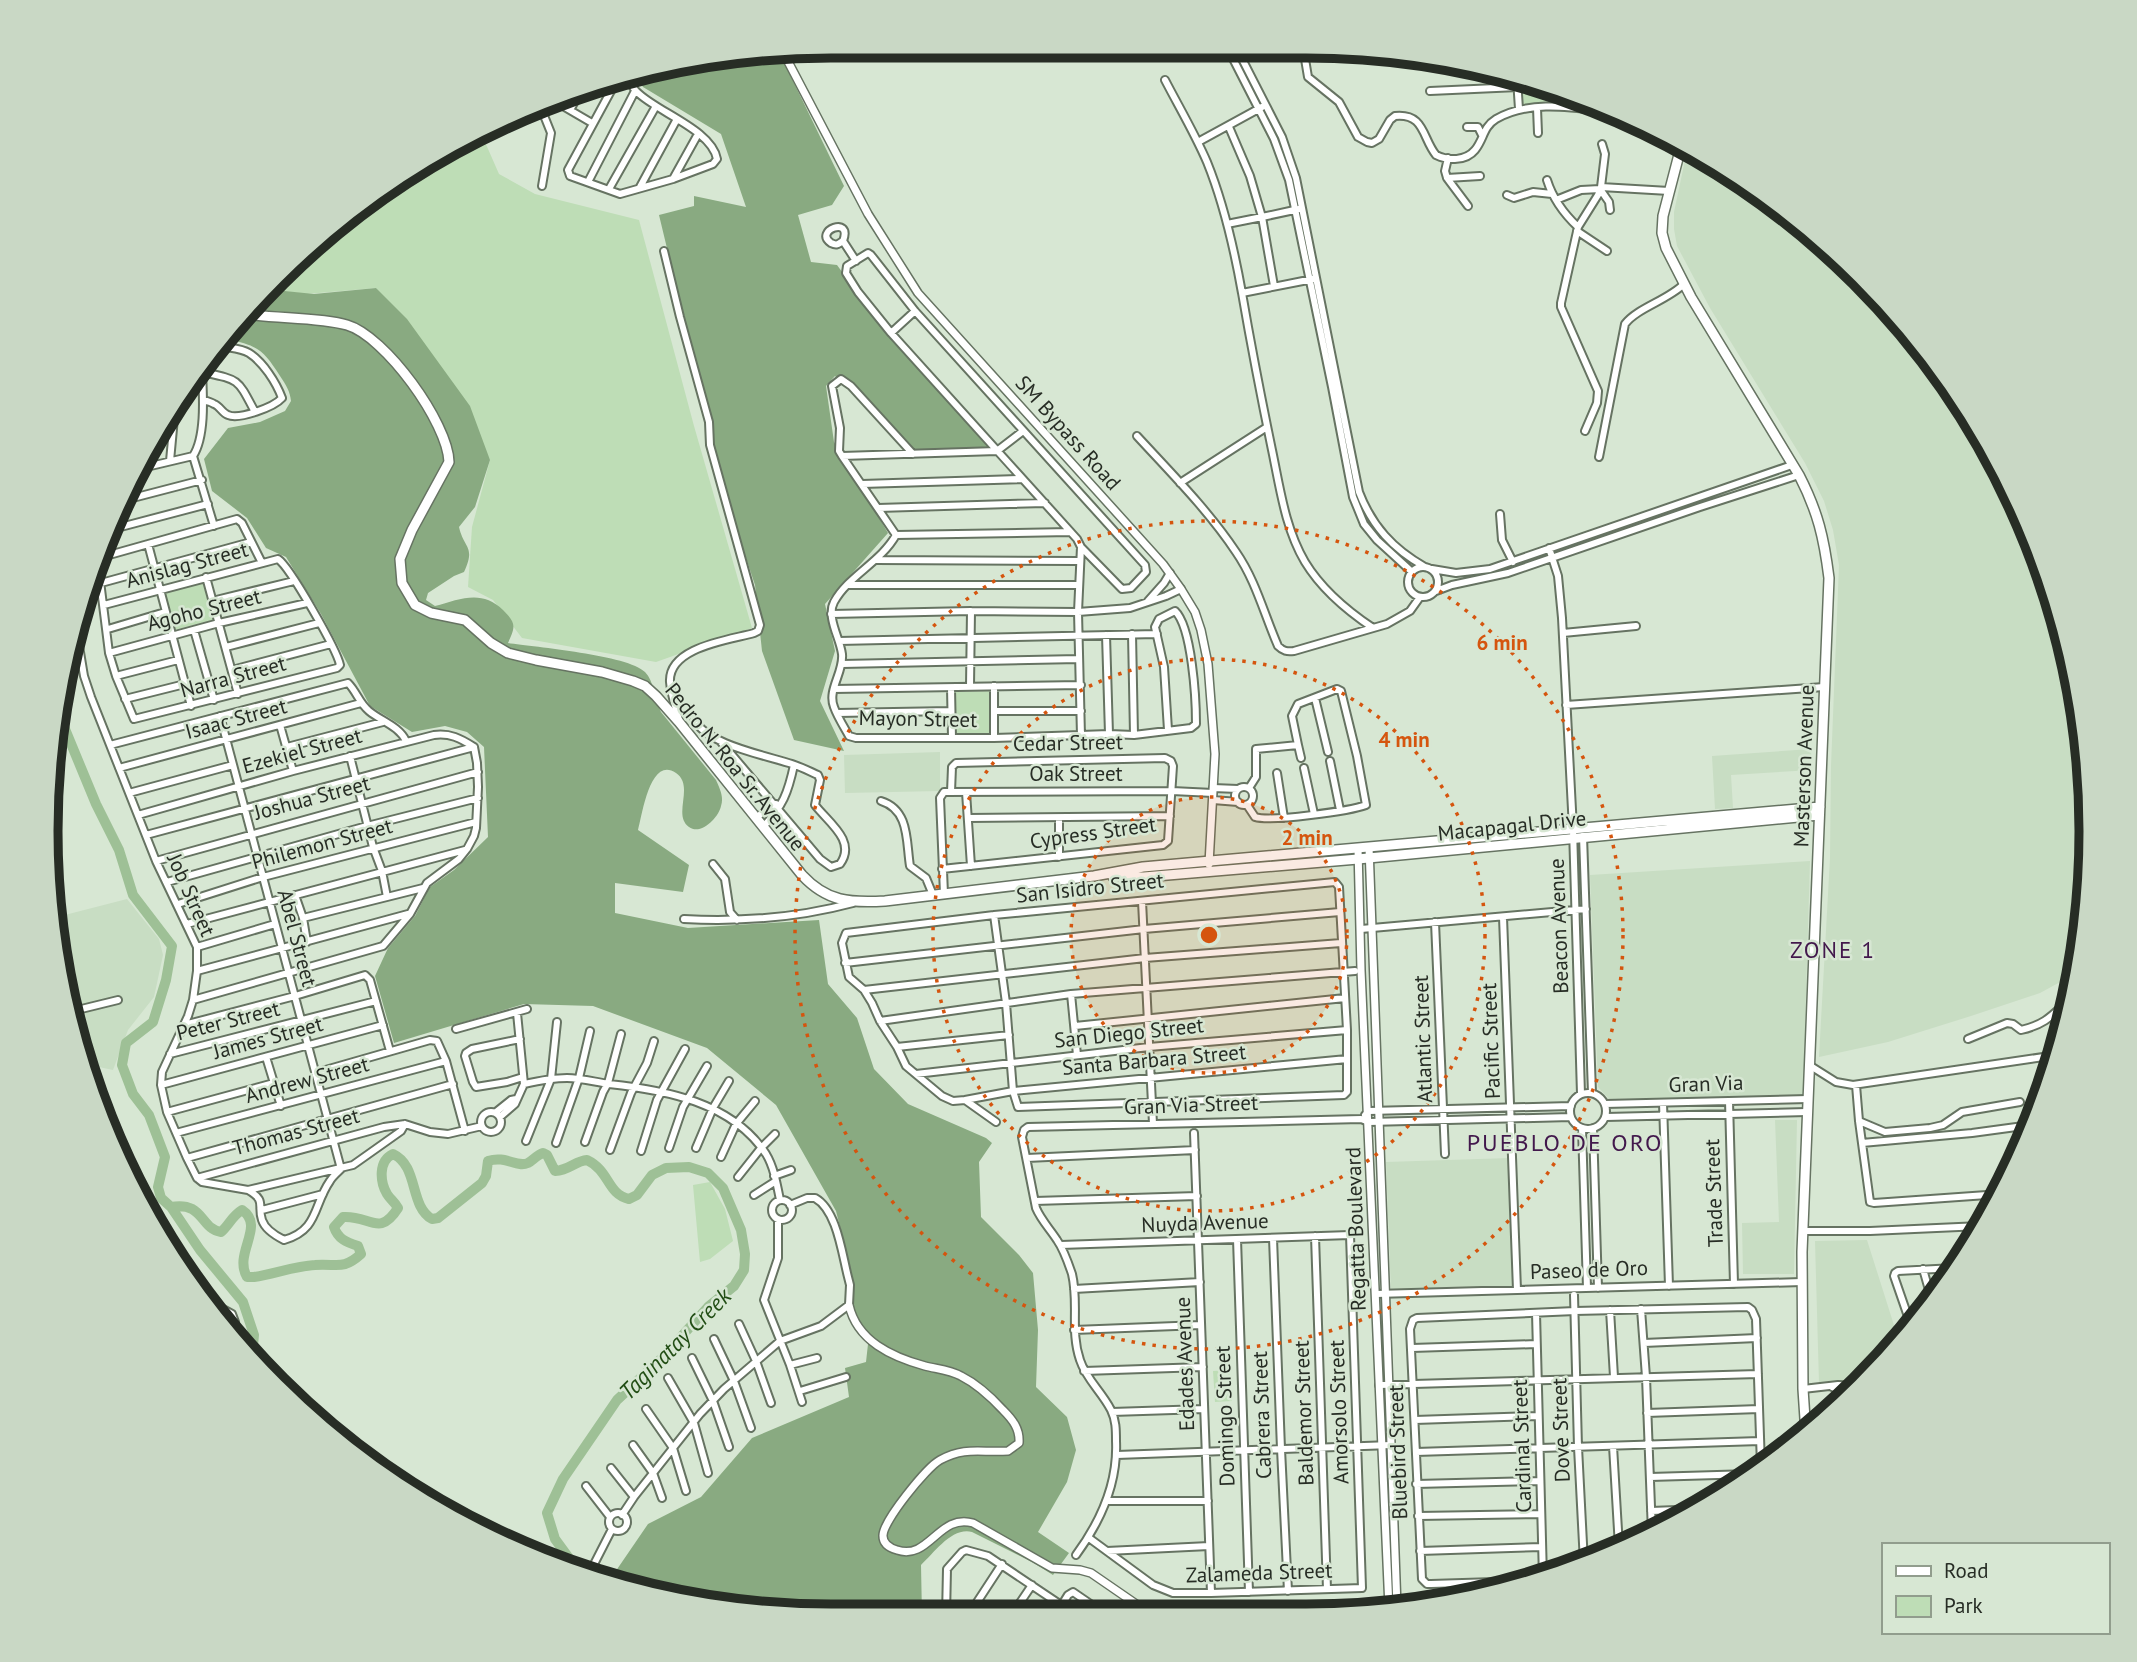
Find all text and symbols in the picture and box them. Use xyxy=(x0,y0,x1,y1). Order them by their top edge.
street label: SM Bypass Road xyxy=(1010,370,1127,496)
street label: Anislag Street xyxy=(123,535,251,594)
street label: Agoho Street xyxy=(144,582,264,637)
text: 6 min xyxy=(1476,629,1528,656)
street label: Narra Street xyxy=(177,649,289,704)
street label: Pedro N. Roa Sr. Avenue xyxy=(659,677,812,856)
street label: Masterson Avenue xyxy=(1787,684,1820,848)
street label: Isaac Street xyxy=(182,692,290,745)
street label: Mayon Street xyxy=(858,704,978,733)
street label: Ezekiel Street xyxy=(239,722,365,779)
text: 4 min xyxy=(1378,726,1430,753)
street label: Cedar Street xyxy=(1013,728,1123,757)
street label: Oak Street xyxy=(1029,760,1123,787)
street label: Joshua Street xyxy=(250,769,373,826)
street label: Macapagal Drive xyxy=(1436,804,1588,847)
street label: Cypress Street xyxy=(1028,810,1158,855)
street label: Philemon Street xyxy=(248,812,395,875)
text: 2 min xyxy=(1281,824,1333,851)
street label: Job Street xyxy=(161,848,222,940)
street label: Beacon Avenue xyxy=(1543,858,1574,994)
street label: San Isidro Street xyxy=(1015,866,1165,909)
street label: Abel Street xyxy=(272,886,323,990)
centre of rings xyxy=(1197,923,1221,947)
district label: ZONE 1 xyxy=(1790,935,1876,964)
street label: Atlantic Street xyxy=(1407,975,1438,1103)
street label: Pacific Street xyxy=(1475,983,1506,1099)
street label: Peter Street xyxy=(173,995,282,1046)
street label: James Street xyxy=(209,1010,326,1065)
street label: San Diego Street xyxy=(1053,1011,1205,1054)
street label: Santa Barbara Street xyxy=(1061,1038,1247,1081)
street label: Andrew Street xyxy=(242,1050,372,1109)
street label: Gran Via xyxy=(1668,1069,1744,1098)
street label: Gran Via Street xyxy=(1124,1089,1258,1120)
street label: Thomas Street xyxy=(230,1102,362,1161)
district label: PUEBLO DE ORO xyxy=(1467,1127,1663,1158)
street label: Trade Street xyxy=(1698,1138,1729,1248)
street label: Regatta Boulevard xyxy=(1339,1147,1372,1311)
street label: Nuyda Avenue xyxy=(1141,1207,1269,1238)
street label: Paseo de Oro xyxy=(1530,1254,1648,1285)
water label: Taginatay Creek xyxy=(613,1280,738,1406)
street label: Edades Avenue xyxy=(1169,1296,1200,1432)
street label: Amorsolo Street xyxy=(1322,1339,1355,1485)
street label: Baldemor Street xyxy=(1287,1340,1320,1486)
street label: Domingo Street xyxy=(1209,1345,1240,1487)
street label: Cabrera Street xyxy=(1246,1351,1277,1479)
street label: Dove Street xyxy=(1545,1377,1576,1483)
street label: Cardinal Street xyxy=(1506,1379,1537,1513)
street label: Bluebird Street xyxy=(1382,1384,1413,1520)
legend xyxy=(1882,1543,2109,1634)
street label: Zalameda Street xyxy=(1185,1556,1333,1589)
text: Road xyxy=(1944,1557,1988,1584)
text: Park xyxy=(1944,1592,1983,1619)

